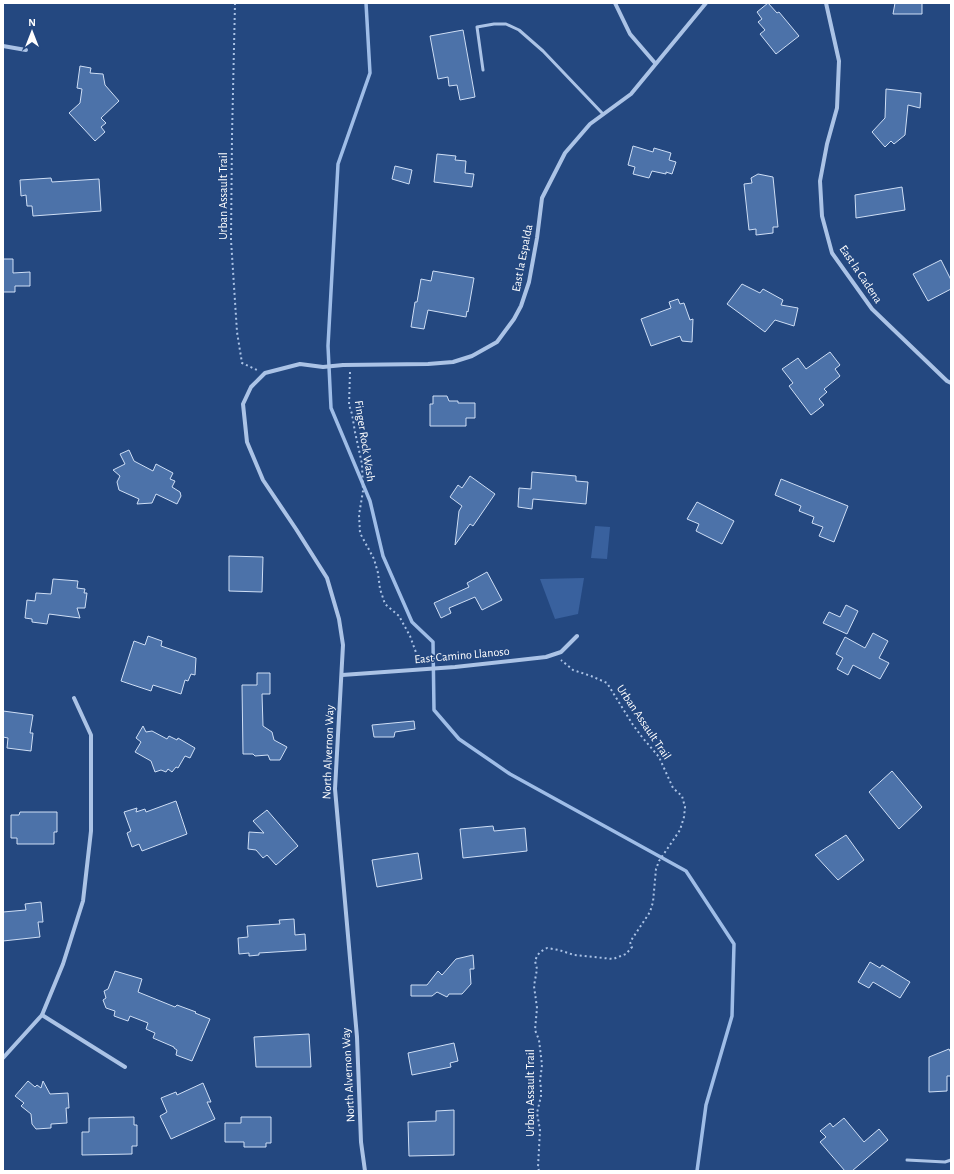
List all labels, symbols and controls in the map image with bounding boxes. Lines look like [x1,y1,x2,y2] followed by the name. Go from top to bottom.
[12,12,52,52] north arrow
[28,17,36,28] text: N
[217,152,229,240] street label: Urban Assault Trail
[510,223,535,293] street label: East la Espalda
[837,243,885,306] street label: East la Cadena
[353,400,377,482] street label: Finger Rock Wash
[414,645,510,665] street label: East Camino Llanoso
[615,682,673,762] street label: Urban Assault Trail
[320,705,337,800] street label: North Alvernon Way
[340,1027,357,1123] street label: North Alvernon Way
[524,1049,536,1137] street label: Urban Assault Trail

